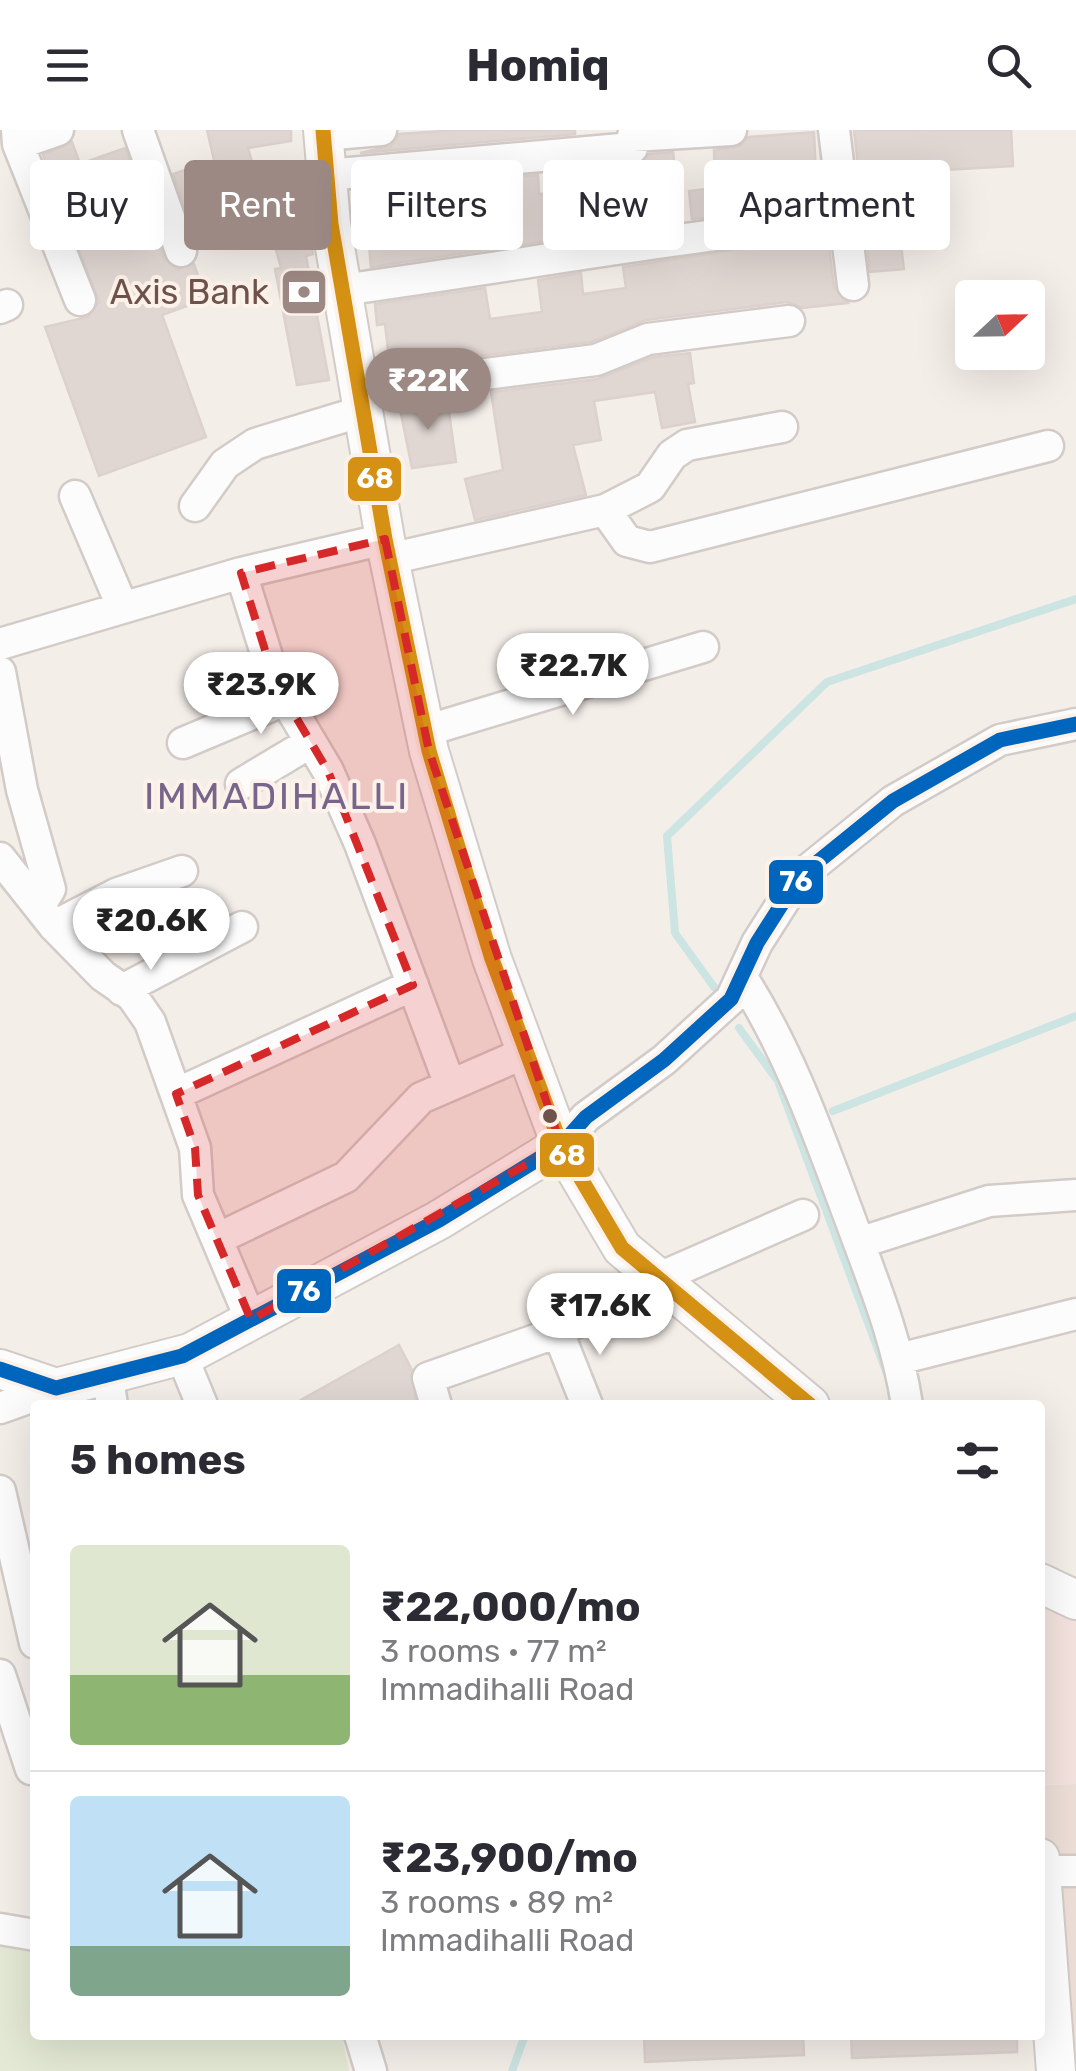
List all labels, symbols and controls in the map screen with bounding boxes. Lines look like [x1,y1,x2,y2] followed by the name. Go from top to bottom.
[40,38,95,93] icon: menu
[981,38,1036,93] icon: search
[466,39,610,92] text: Homiq
[30,160,164,250] chip: Buy
[184,160,331,250] chip: Rent
[351,160,523,250] chip: Filters
[543,160,684,250] chip: New
[704,160,950,250] chip: Apartment
[278,266,330,318] bank icon: Axis Bank
[110,271,269,313] place label: Axis Bank
[955,280,1045,370] north arrow
[955,280,1045,370] map controls
[369,348,487,433] pin: ₹22K
[387,361,469,399] text: ₹22K
[346,455,403,503] line badge: 68
[356,462,394,495] text: 68
[492,633,654,718] pin: ₹22.7K
[519,646,627,684] text: ₹22.7K
[180,652,342,737] pin: ₹23.9K
[206,665,316,703] text: ₹23.9K
[144,773,410,819] district label: IMMADIHALLI
[767,858,825,906] line badge: 76
[779,865,813,898] text: 76
[70,888,232,973] pin: ₹20.6K
[95,901,207,939] text: ₹20.6K
[540,1106,560,1126] unlabelled marker
[538,1131,596,1179] line badge: 68
[548,1139,586,1172] text: 68
[275,1267,333,1315] line badge: 76
[519,1273,681,1358] pin: ₹17.6K
[287,1275,321,1308] text: 76
[549,1286,651,1324] text: ₹17.6K
[950,1433,1005,1488] icon: filters
[70,1435,246,1485] text: 5 homes
[380,1582,641,1632] text: ₹22,000/mo
[150,1585,270,1705] icon: home
[380,1632,607,1670] text: 3 rooms · 77 m²
[380,1670,634,1708] text: Immadihalli Road
[380,1833,638,1883] text: ₹23,900/mo
[150,1836,270,1956] icon: home
[380,1883,613,1921] text: 3 rooms · 89 m²
[380,1921,634,1959] text: Immadihalli Road

